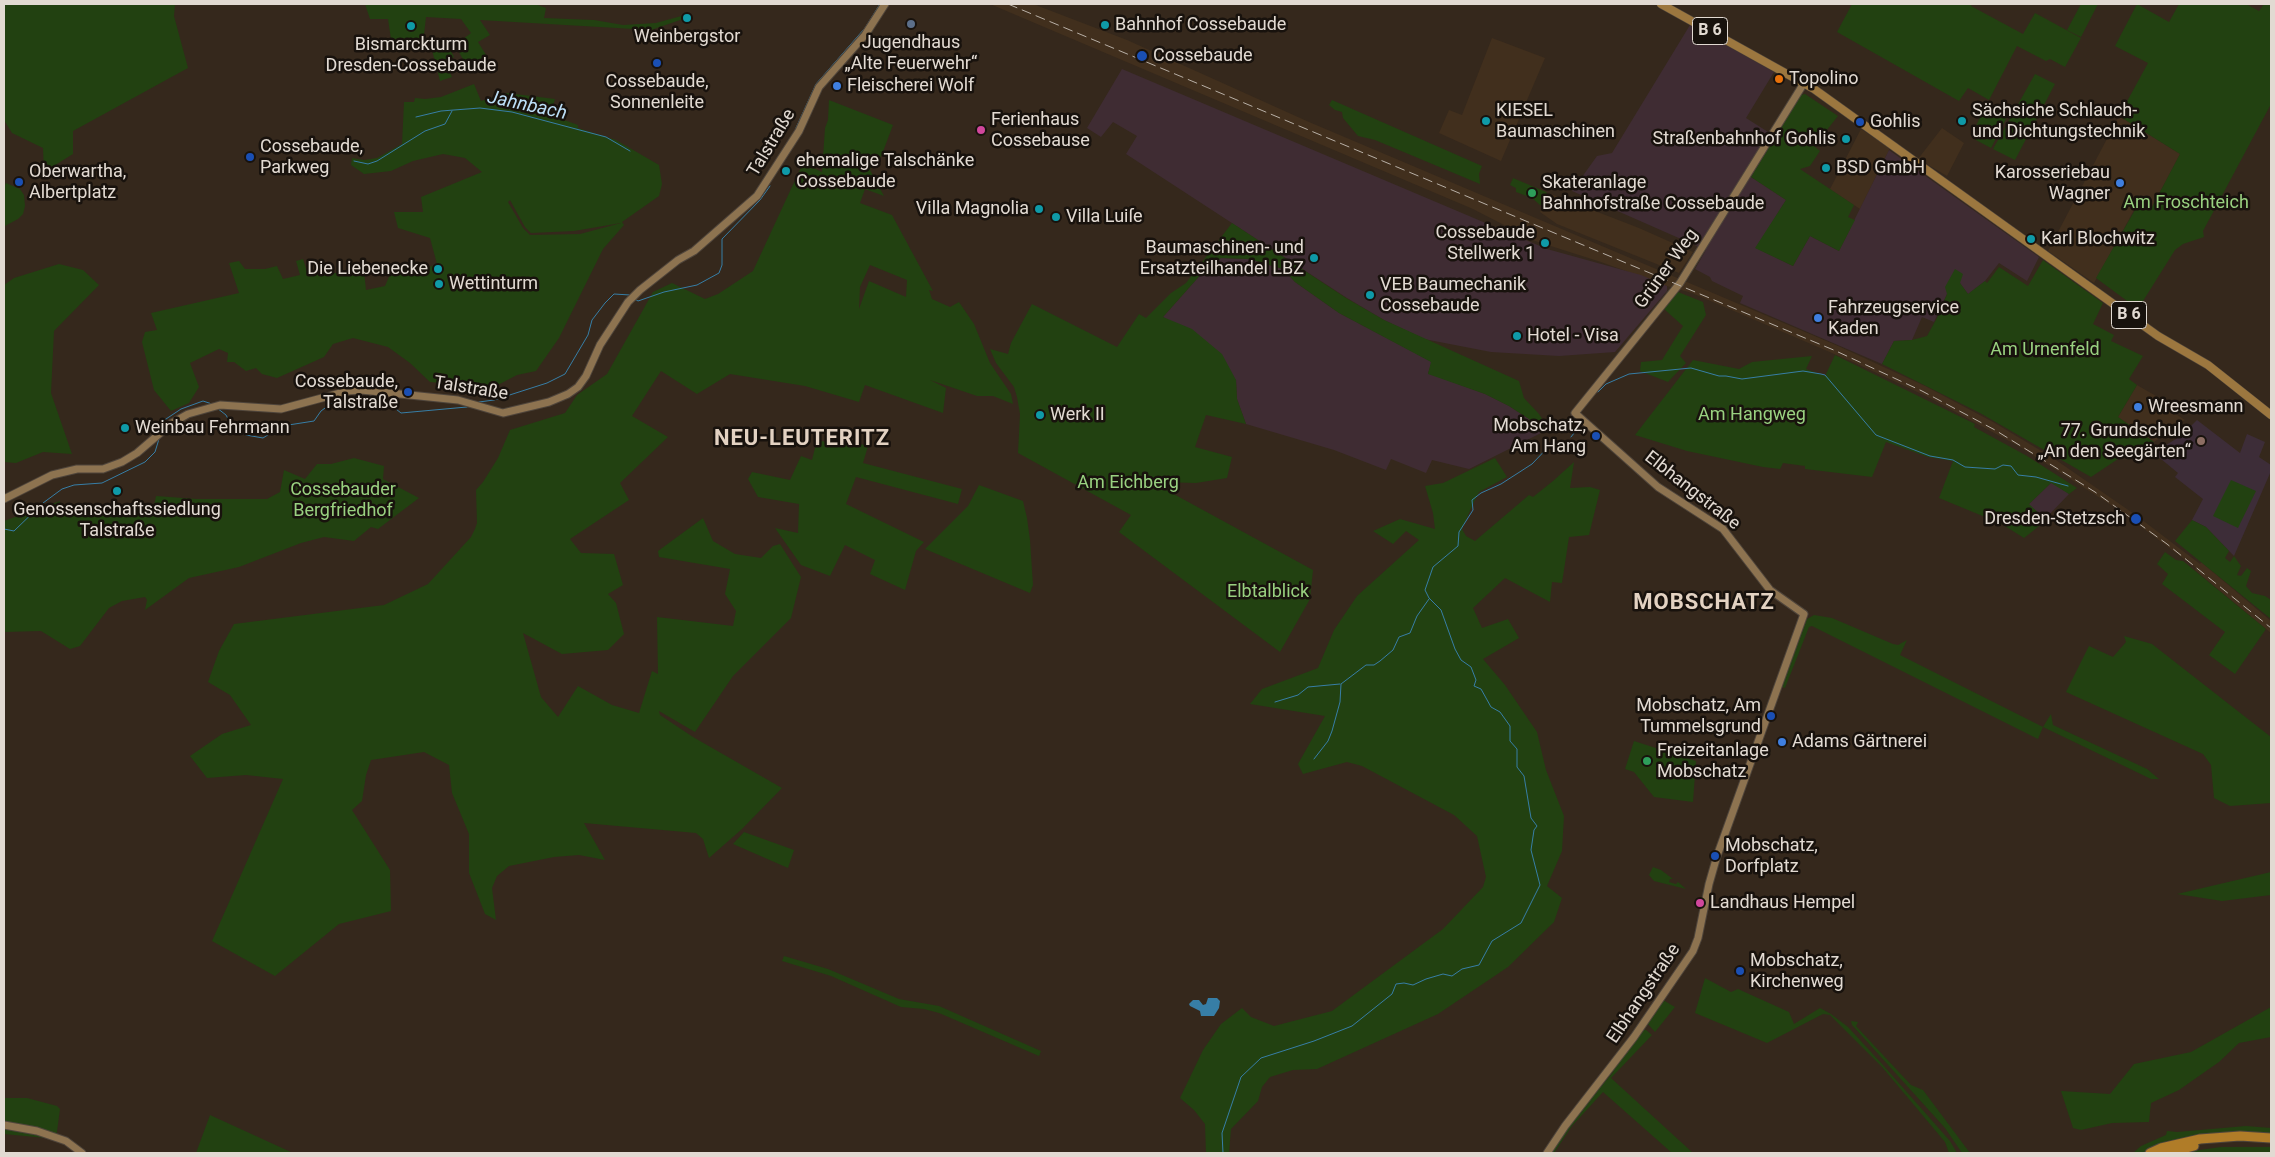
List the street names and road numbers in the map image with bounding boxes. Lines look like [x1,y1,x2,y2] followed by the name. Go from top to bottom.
[1692,18,1728,44] road number: B 6
[743,105,801,181] street label: Talstraße
[1631,225,1703,313] street label: Grüner Weg
[2112,302,2146,328] road number: B 6
[432,372,510,406] street label: Talstraße
[1640,447,1744,535] street label: Elbhangstraße
[1603,940,1685,1048] street label: Elbhangstraße

